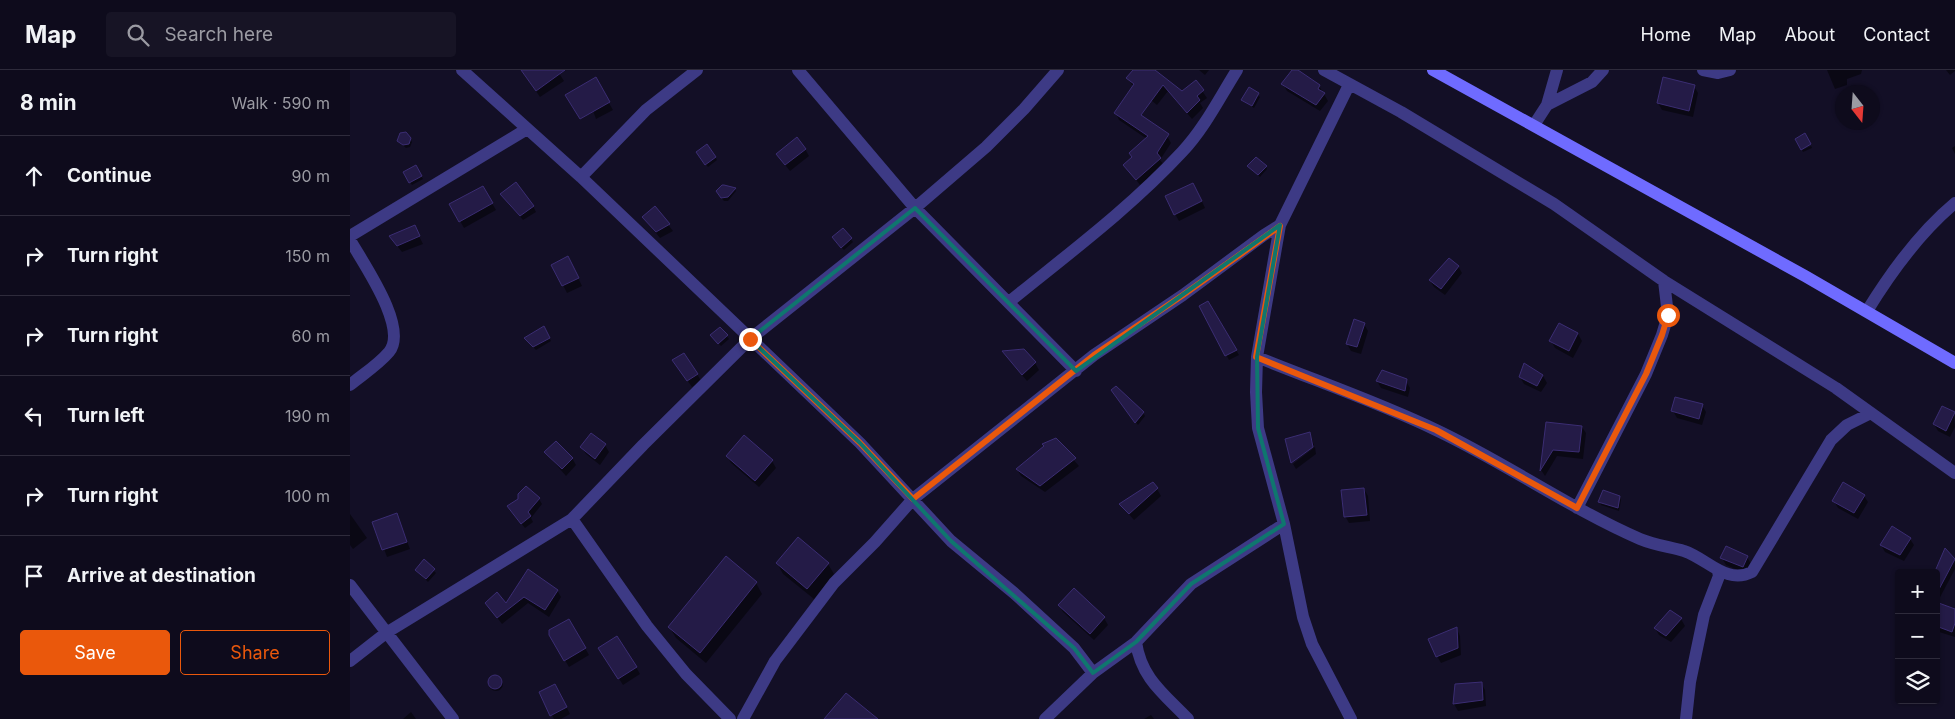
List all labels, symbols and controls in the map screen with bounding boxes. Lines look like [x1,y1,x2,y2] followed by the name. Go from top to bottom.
[106,12,456,57] search box
[25,20,76,49] text: Map
[124,21,152,49] icon: search
[164,23,273,46] text: Search here
[1641,24,1691,45] text: Home
[1719,24,1756,45] text: Map
[1784,24,1835,45] text: About
[1863,24,1930,45] text: Contact
[1835,85,1880,130] north arrow
[20,90,77,115] text: 8 min
[232,93,330,113] text: Walk · 590 m
[20,162,48,190] icon: ahead
[67,164,152,187] text: Continue
[291,166,330,186] text: 90 m
[20,242,48,270] icon: right
[67,244,158,267] text: Turn right
[285,246,330,266] text: 150 m
[1657,304,1680,327] route start
[20,322,48,350] icon: right
[67,324,158,347] text: Turn right
[291,326,330,346] text: 60 m
[739,328,762,351] route end
[20,402,48,430] icon: left
[67,404,145,427] text: Turn left
[285,406,330,426] text: 190 m
[20,482,48,510] icon: right
[67,484,158,507] text: Turn right
[285,486,330,506] text: 100 m
[20,562,48,590] icon: arrive
[67,564,256,587] text: Arrive at destination
[1895,569,1940,704] map controls
[1895,569,1940,614] button: +
[1895,614,1940,659] button: −
[20,630,170,675] button: Save
[180,630,330,675] button: Share
[1895,659,1940,704] button: layers

